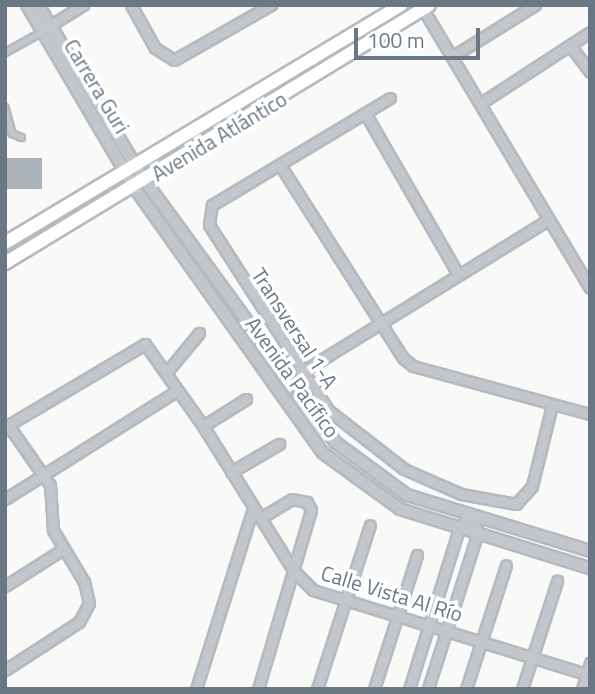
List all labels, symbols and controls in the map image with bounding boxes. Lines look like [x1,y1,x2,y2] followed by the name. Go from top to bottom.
[357,14,483,58] scale bar
[367,24,424,56] text: 100 m
[59,34,135,138] street label: Carrera Guri
[147,86,291,186] street label: Avenida Atlántico
[247,263,343,393] street label: Transversal 1-A
[241,312,345,442] street label: Avenida Pacífico
[318,560,466,626] street label: Calle Vista Al Río

